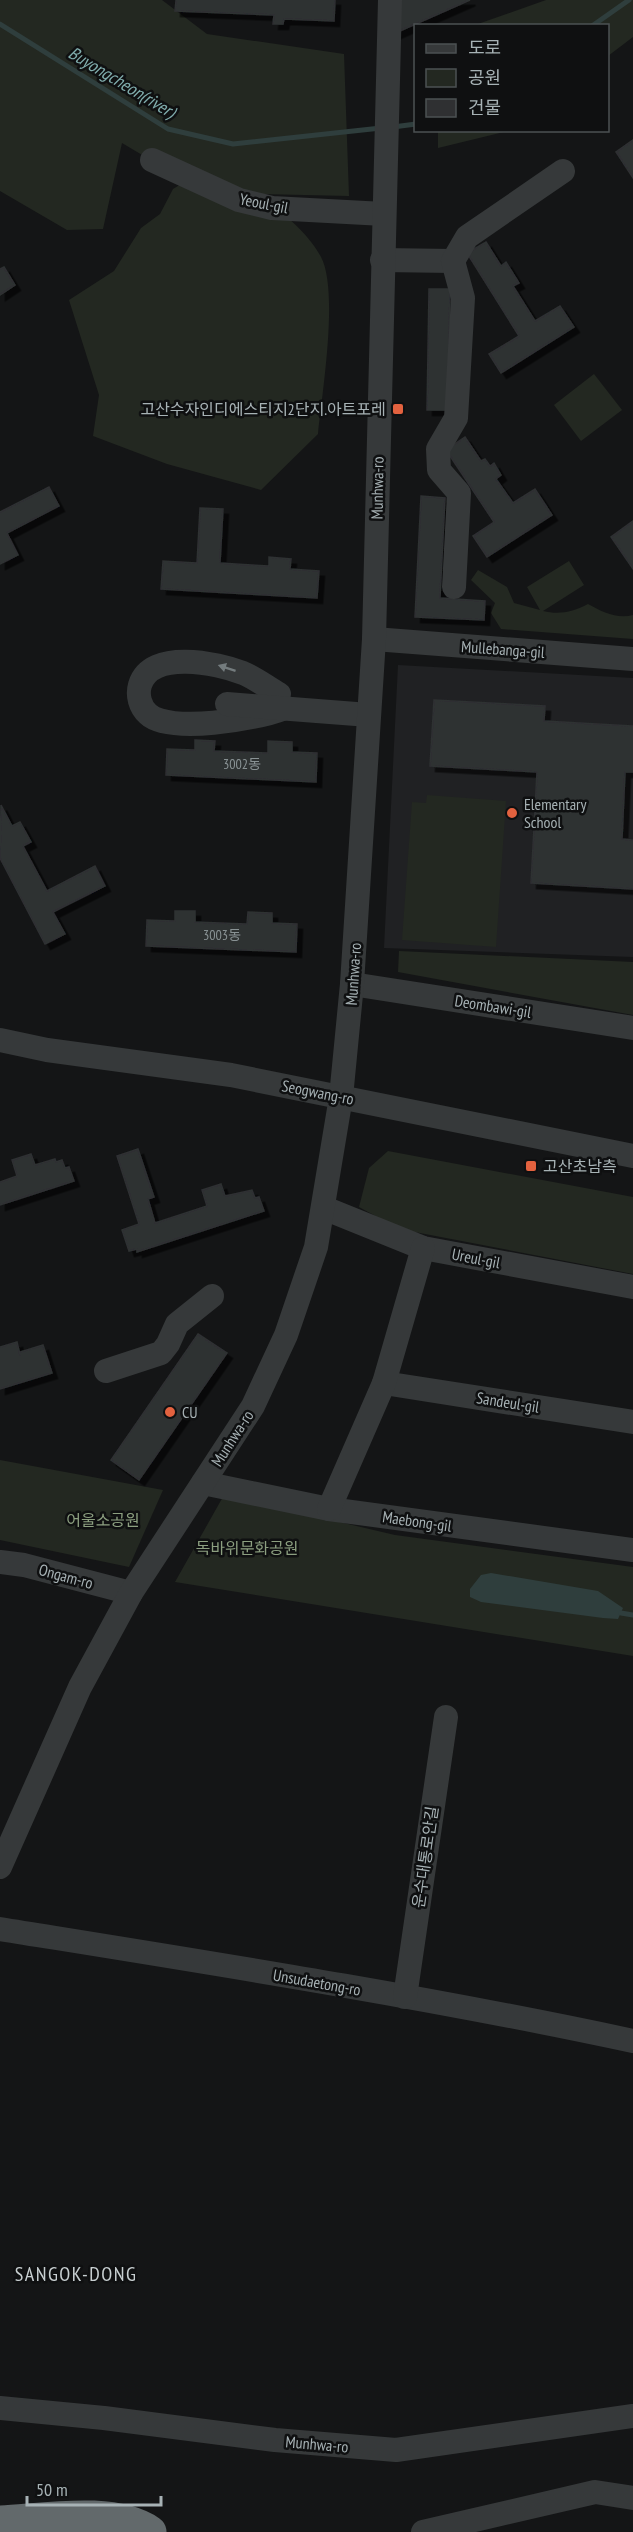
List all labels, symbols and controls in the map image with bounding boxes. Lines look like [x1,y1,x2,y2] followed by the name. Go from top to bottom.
[414,24,609,132] legend
[468,36,501,59] text: 도로
[64,41,181,124] water label: Buyongcheon(river)
[468,66,501,89] text: 공원
[468,96,501,119] text: 건물
[238,189,290,218] street label: Yeoul-gil
[140,399,386,419] place label: 고산수자인디에스티지2단지.아트포레
[391,402,405,416] marker: 고산수자인디에스티지2단지.아트포레
[366,456,388,520] street label: Munhwa-ro
[461,636,546,662] street label: Mullebanga-gil
[218,663,236,672] one-way arrow
[223,755,261,773] house number: 3002동
[524,794,586,832] place label: Elementary School
[505,806,519,820] marker: Elementary School
[203,926,241,944] house number: 3003동
[341,942,365,1006] street label: Munhwa-ro
[453,990,533,1022] street label: Deombawi-gil
[280,1075,356,1109] street label: Seogwang-ro
[543,1156,617,1176] place label: 고산초남측
[524,1159,538,1173] marker: 고산초남측
[450,1244,502,1273] street label: Ureul-gil
[475,1387,541,1417] street label: Sandeul-gil
[182,1402,198,1422] place label: CU
[163,1405,177,1419] marker: CU
[206,1406,258,1470] street label: Munhwa-ro
[381,1506,453,1536] street label: Maebong-gil
[66,1510,140,1530] park label: 어울소공원
[195,1538,299,1558] park label: 독바위문화공원
[37,1559,95,1593] street label: Ongam-ro
[408,1805,442,1909] street label: 운수대통로안길
[272,1964,363,2000] street label: Unsudaetong-ro
[15,2261,137,2287] district label: SANGOK-DONG
[285,2431,349,2457] street label: Munhwa-ro
[27,2469,160,2507] scale bar
[36,2478,68,2501] text: 50 m

